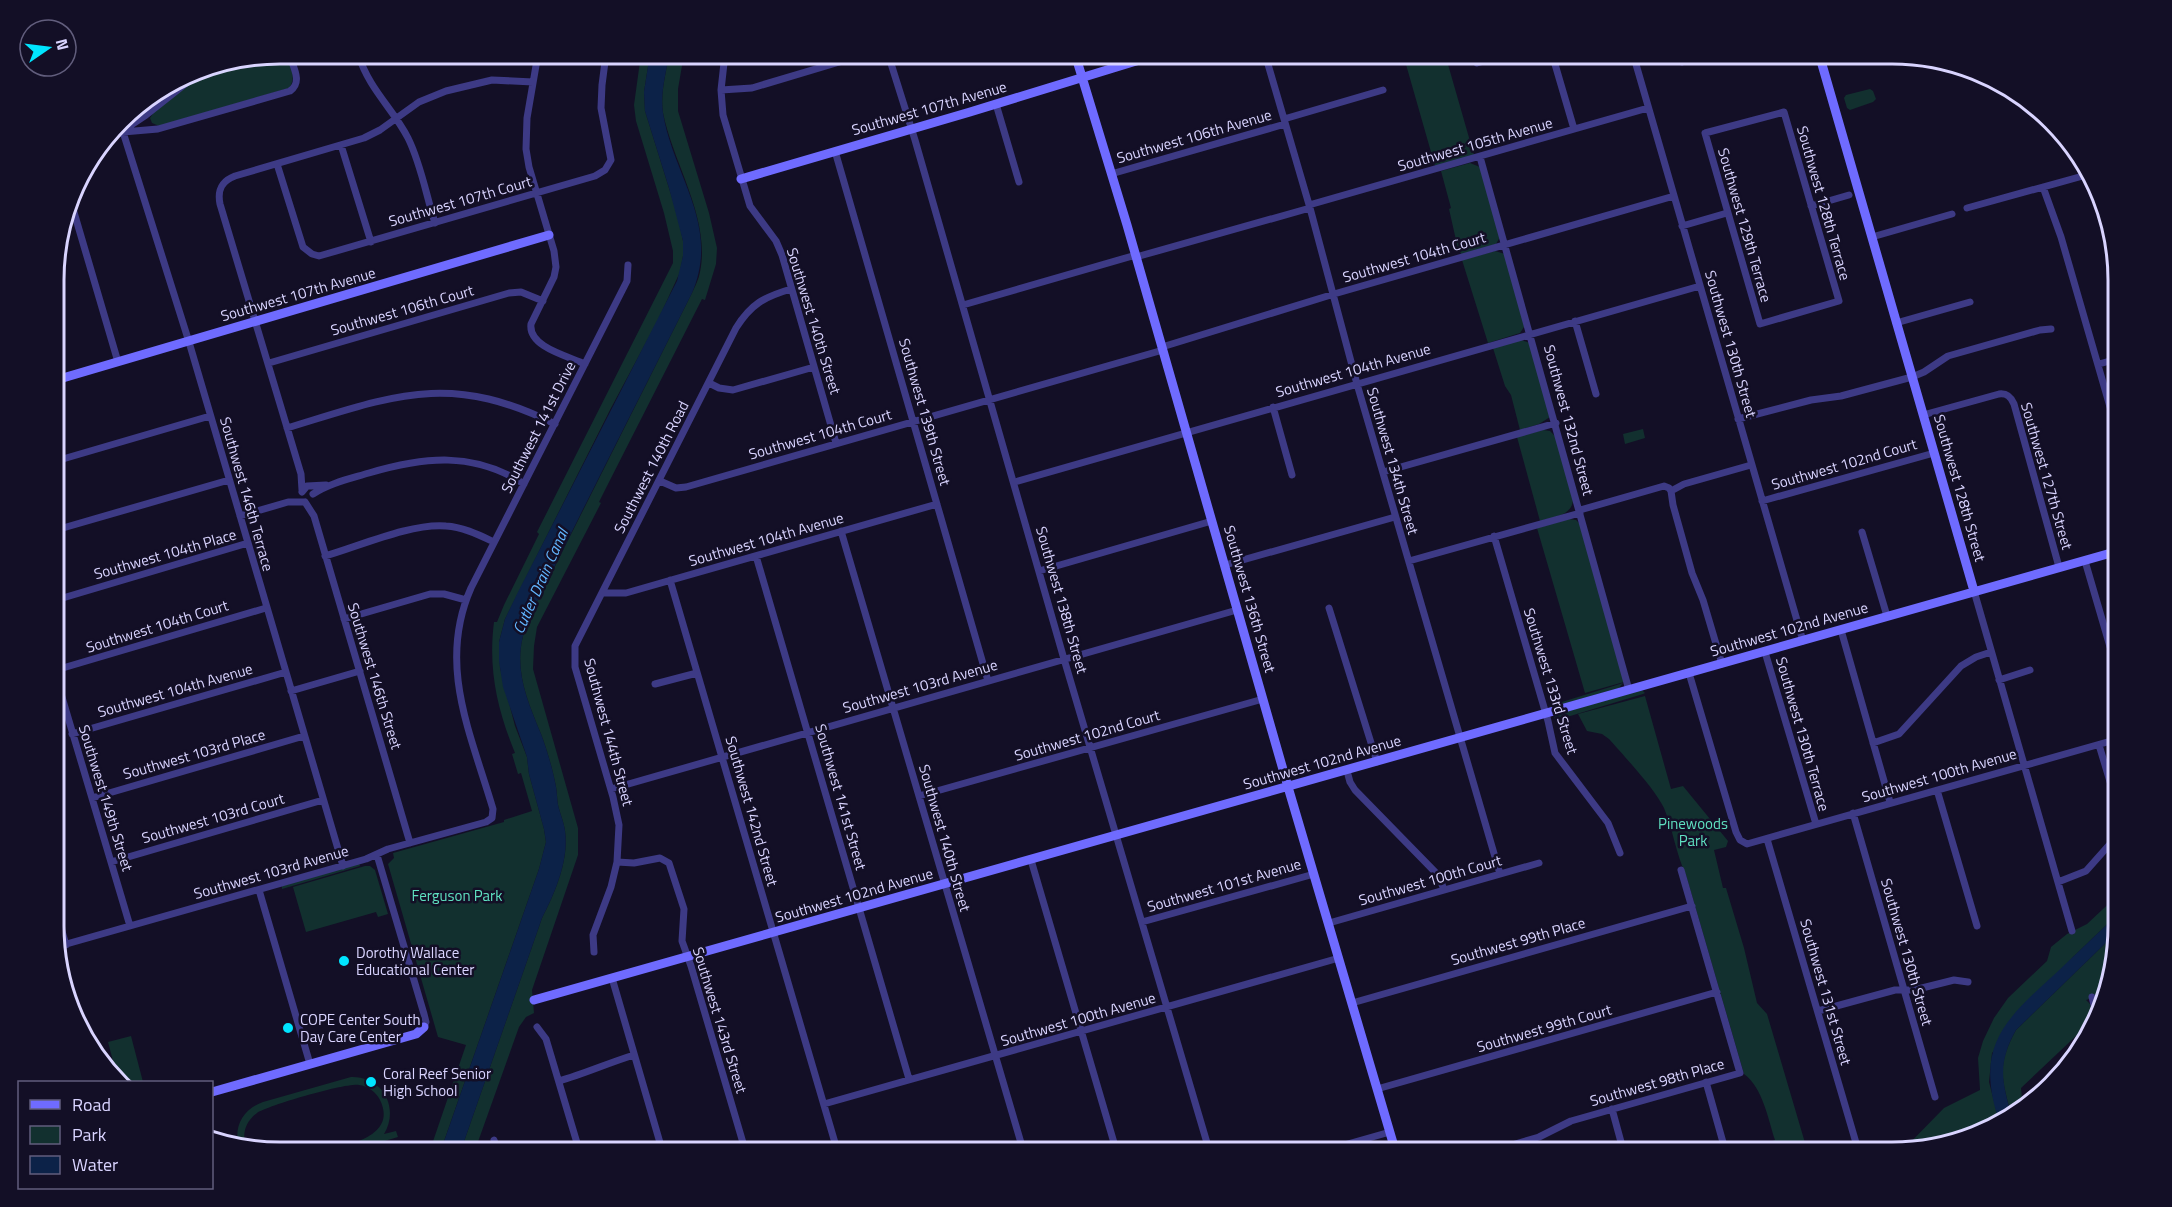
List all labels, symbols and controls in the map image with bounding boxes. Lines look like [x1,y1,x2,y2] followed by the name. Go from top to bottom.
[18,18,78,78] north arrow
[50,36,76,53] text: N
[849,75,1009,141] street label: Southwest 107th Avenue
[1114,103,1274,169] street label: Southwest 106th Avenue
[1395,111,1555,177] street label: Southwest 105th Avenue
[1791,123,1857,283] street label: Southwest 128th Terrace
[1712,145,1778,305] street label: Southwest 129th Terrace
[386,169,535,232] street label: Southwest 107th Court
[1340,225,1489,288] street label: Southwest 104th Court
[781,245,847,398] street label: Southwest 140th Street
[218,261,378,327] street label: Southwest 107th Avenue
[1699,268,1763,421] street label: Southwest 130th Street
[328,278,477,341] street label: Southwest 106th Court
[893,336,957,489] street label: Southwest 139th Street
[1273,337,1433,403] street label: Southwest 104th Avenue
[1538,342,1600,498] street label: Southwest 132nd Street
[495,357,581,497] street label: Southwest 141st Drive
[1361,385,1425,538] street label: Southwest 134th Street
[608,397,694,537] street label: Southwest 140th Road
[2015,400,2079,553] street label: Southwest 127th Street
[746,402,895,465] street label: Southwest 104th Court
[1928,412,1992,565] street label: Southwest 128th Street
[214,414,280,574] street label: Southwest 146th Terrace
[1768,432,1920,496] street label: Southwest 102nd Court
[686,506,846,572] street label: Southwest 104th Avenue
[91,523,239,585] street label: Southwest 104th Place
[506,523,575,638] water label: Cutler Drain Canal
[1218,523,1282,676] street label: Southwest 136th Street
[1030,524,1094,677] street label: Southwest 138th Street
[83,593,232,659] street label: Southwest 104th Court
[1707,595,1871,663] street label: Southwest 102nd Avenue
[342,600,408,753] street label: Southwest 146th Street
[1518,605,1584,758] street label: Southwest 133rd Street
[840,653,1000,719] street label: Southwest 103rd Avenue
[1770,654,1836,814] street label: Southwest 130th Terrace
[578,656,640,809] street label: Southwest 144th Street
[95,657,255,723] street label: Southwest 104th Avenue
[1011,703,1163,767] street label: Southwest 102nd Court
[809,721,873,874] street label: Southwest 141st Street
[73,722,139,875] street label: Southwest 149th Street
[120,723,268,785] street label: Southwest 103rd Place
[1240,728,1404,796] street label: Southwest 102nd Avenue
[720,733,785,889] street label: Southwest 142nd Street
[1859,742,2019,808] street label: Southwest 100th Avenue
[913,762,977,915] street label: Southwest 140th Street
[139,786,288,849] street label: Southwest 103rd Court
[1658,812,1728,852] park label: Pinewoods Park
[191,839,351,905] street label: Southwest 103rd Avenue
[1356,848,1505,911] street label: Southwest 100th Court
[1144,852,1304,918] street label: Southwest 101st Avenue
[772,861,936,929] street label: Southwest 102nd Avenue
[1875,876,1939,1029] street label: Southwest 130th Street
[412,884,502,907] park label: Ferguson Park
[1448,911,1588,971] street label: Southwest 99th Place
[1794,916,1858,1069] street label: Southwest 131st Street
[356,941,475,981] place label: Dorothy Wallace Educational Center
[687,944,753,1097] street label: Southwest 143rd Street
[337,954,351,968] marker: Dorothy Wallace Educational Center
[998,986,1158,1052] street label: Southwest 100th Avenue
[1474,998,1615,1058] street label: Southwest 99th Court
[300,1008,421,1048] place label: COPE Center South Day Care Center
[281,1021,295,1035] marker: COPE Center South Day Care Center
[1587,1052,1727,1112] street label: Southwest 98th Place
[383,1062,491,1102] place label: Coral Reef Senior High School
[364,1075,378,1089] marker: Coral Reef Senior High School
[18,1081,213,1189] legend
[72,1091,111,1118] text: Road
[72,1121,107,1148] text: Park
[72,1151,118,1178] text: Water

